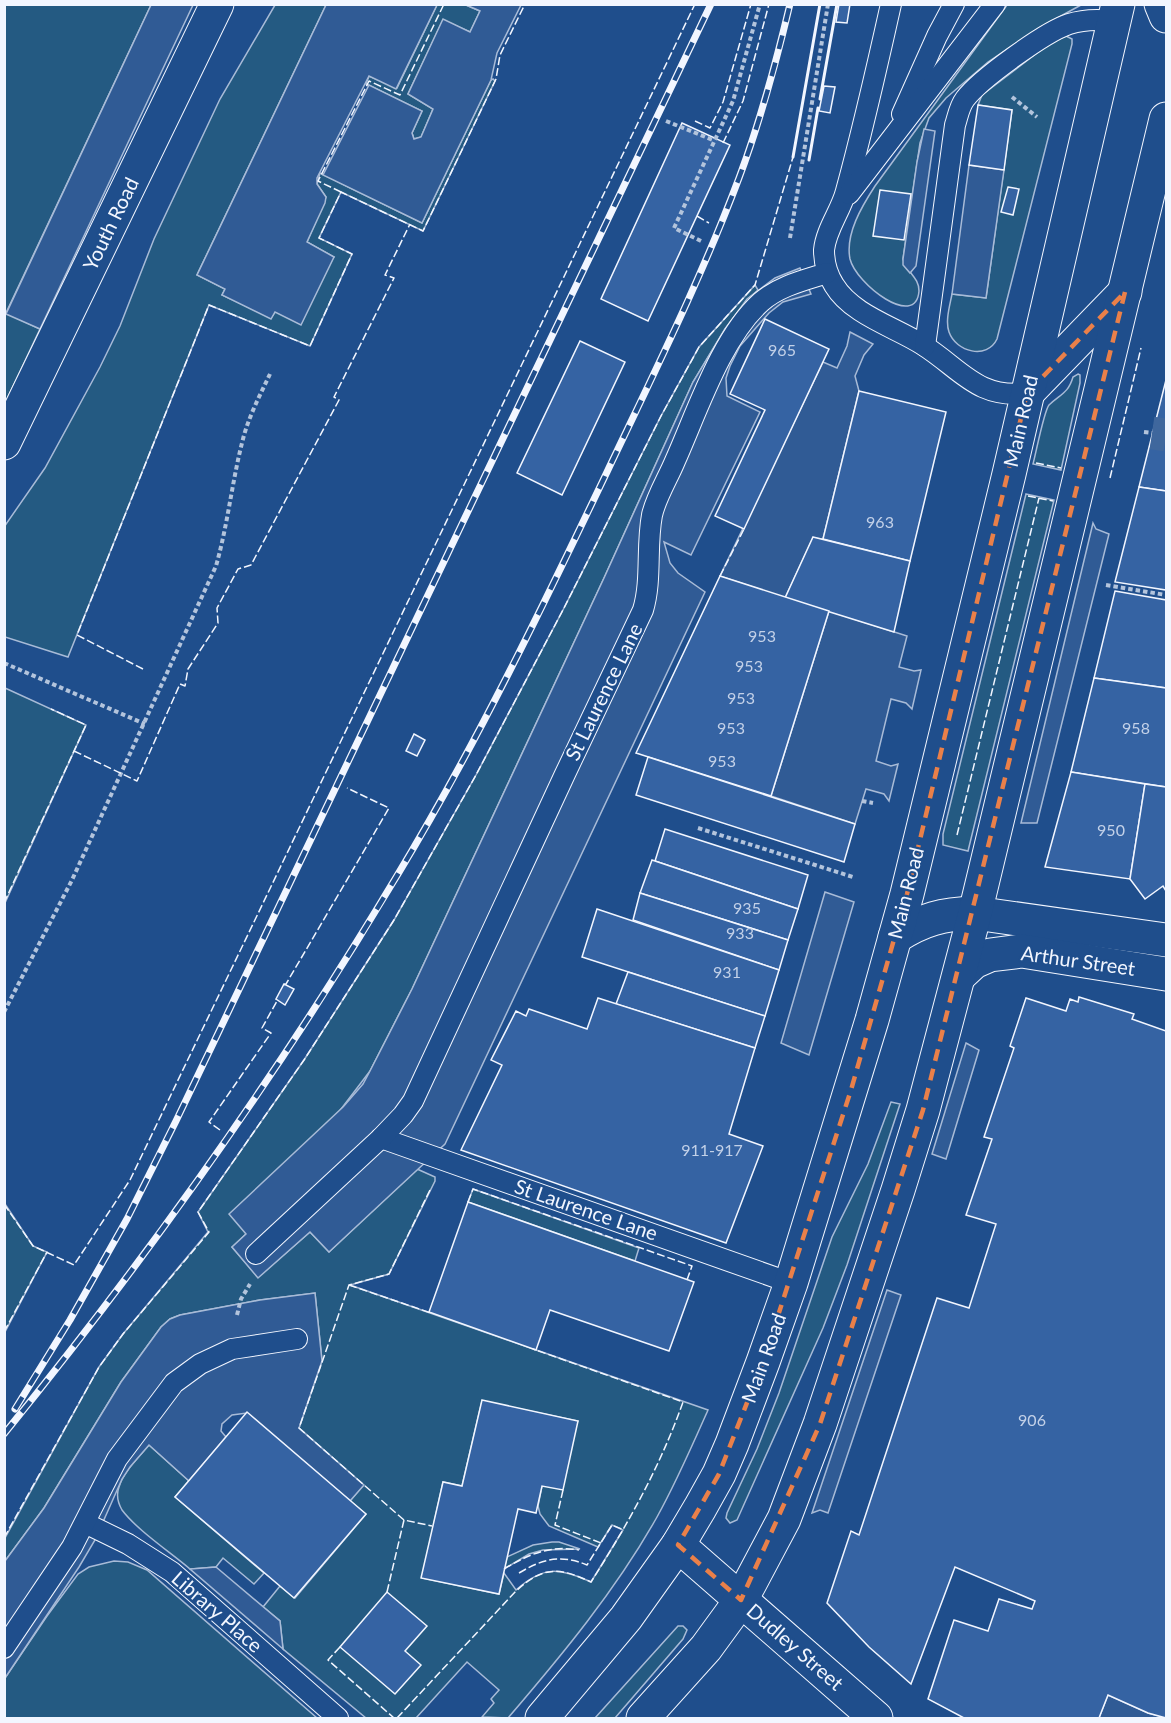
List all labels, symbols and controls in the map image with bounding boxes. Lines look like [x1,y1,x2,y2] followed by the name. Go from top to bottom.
[77,173,143,274] street label: Youth Road
[768,340,796,359] house number: 965
[998,372,1042,469] street label: Main Road
[866,512,894,531] house number: 963
[560,619,647,764] street label: St Laurence Lane
[748,626,776,645] house number: 953
[735,656,763,675] house number: 953
[727,688,755,707] house number: 953
[717,718,745,737] house number: 953
[1122,718,1150,737] house number: 958
[708,751,736,770] house number: 953
[1097,820,1125,839] house number: 950
[882,844,928,941] street label: Main Road
[733,898,761,917] house number: 935
[726,923,754,942] house number: 933
[1020,940,1137,980] street label: Arthur Street
[713,962,741,981] house number: 931
[681,1140,743,1159] house number: 911-917
[512,1173,661,1245] street label: St Laurence Lane
[736,1310,790,1406] street label: Main Road
[1018,1410,1046,1429] house number: 906
[167,1565,268,1657] street label: Library Place
[742,1598,849,1695] street label: Dudley Street

